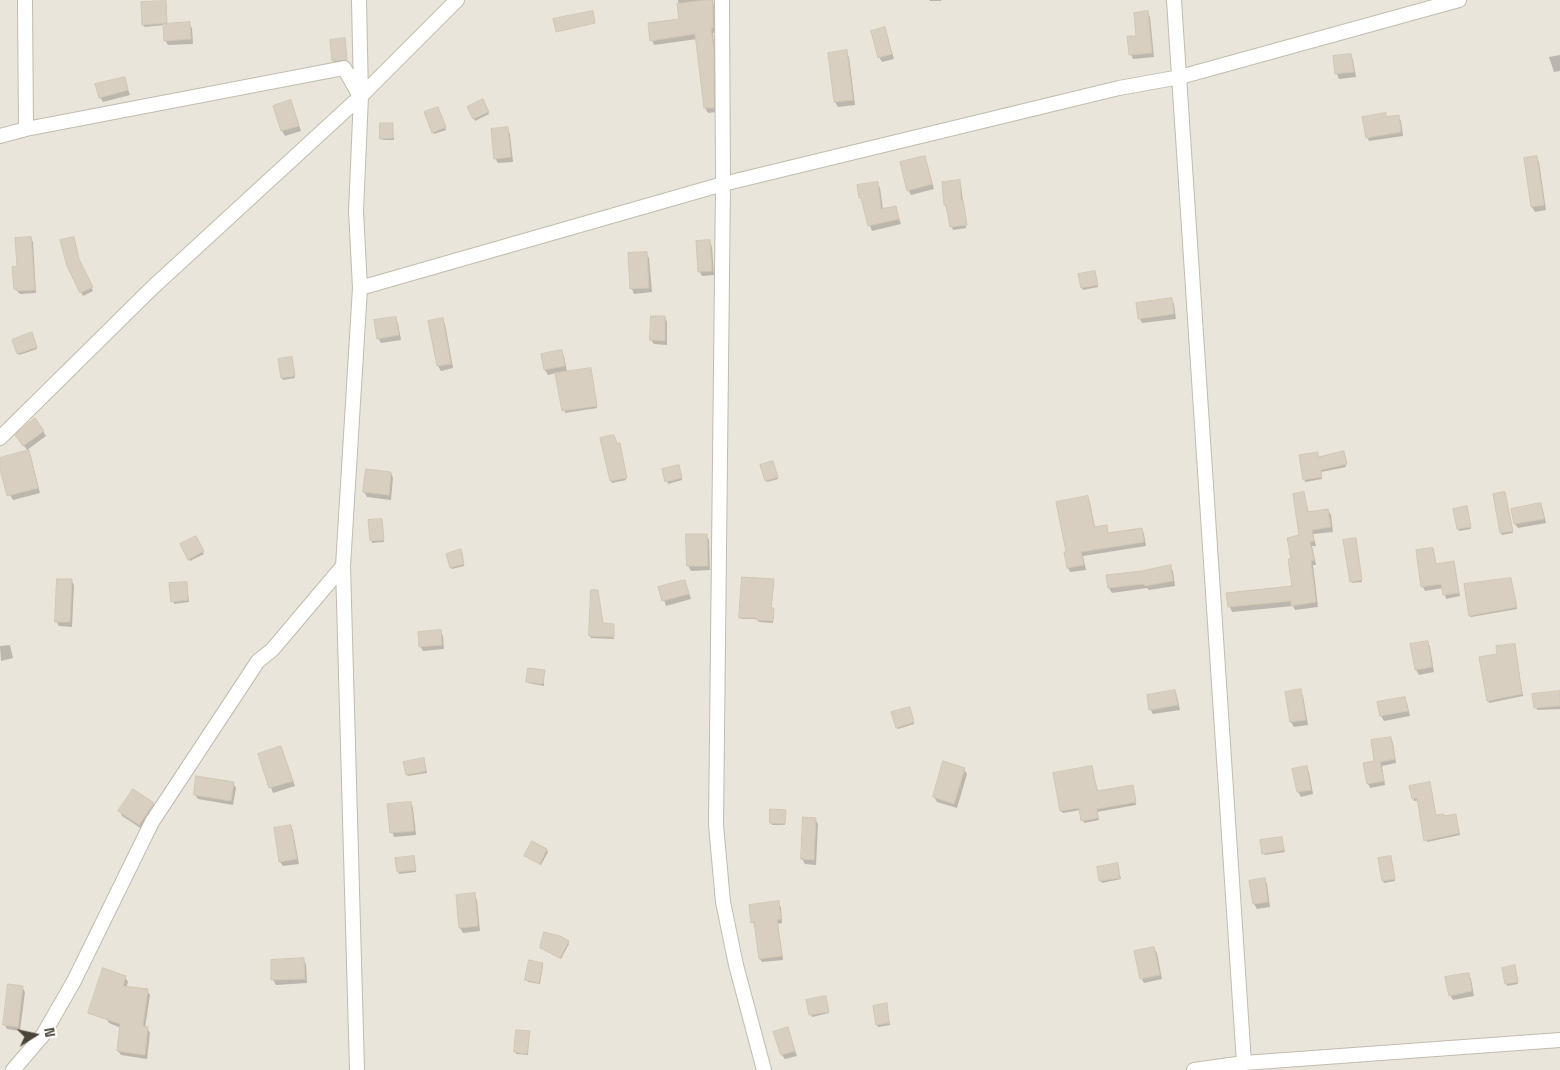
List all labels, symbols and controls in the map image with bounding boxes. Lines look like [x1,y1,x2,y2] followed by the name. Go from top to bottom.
[10,1010,60,1060] north arrow
[40,1026,59,1039] text: N

